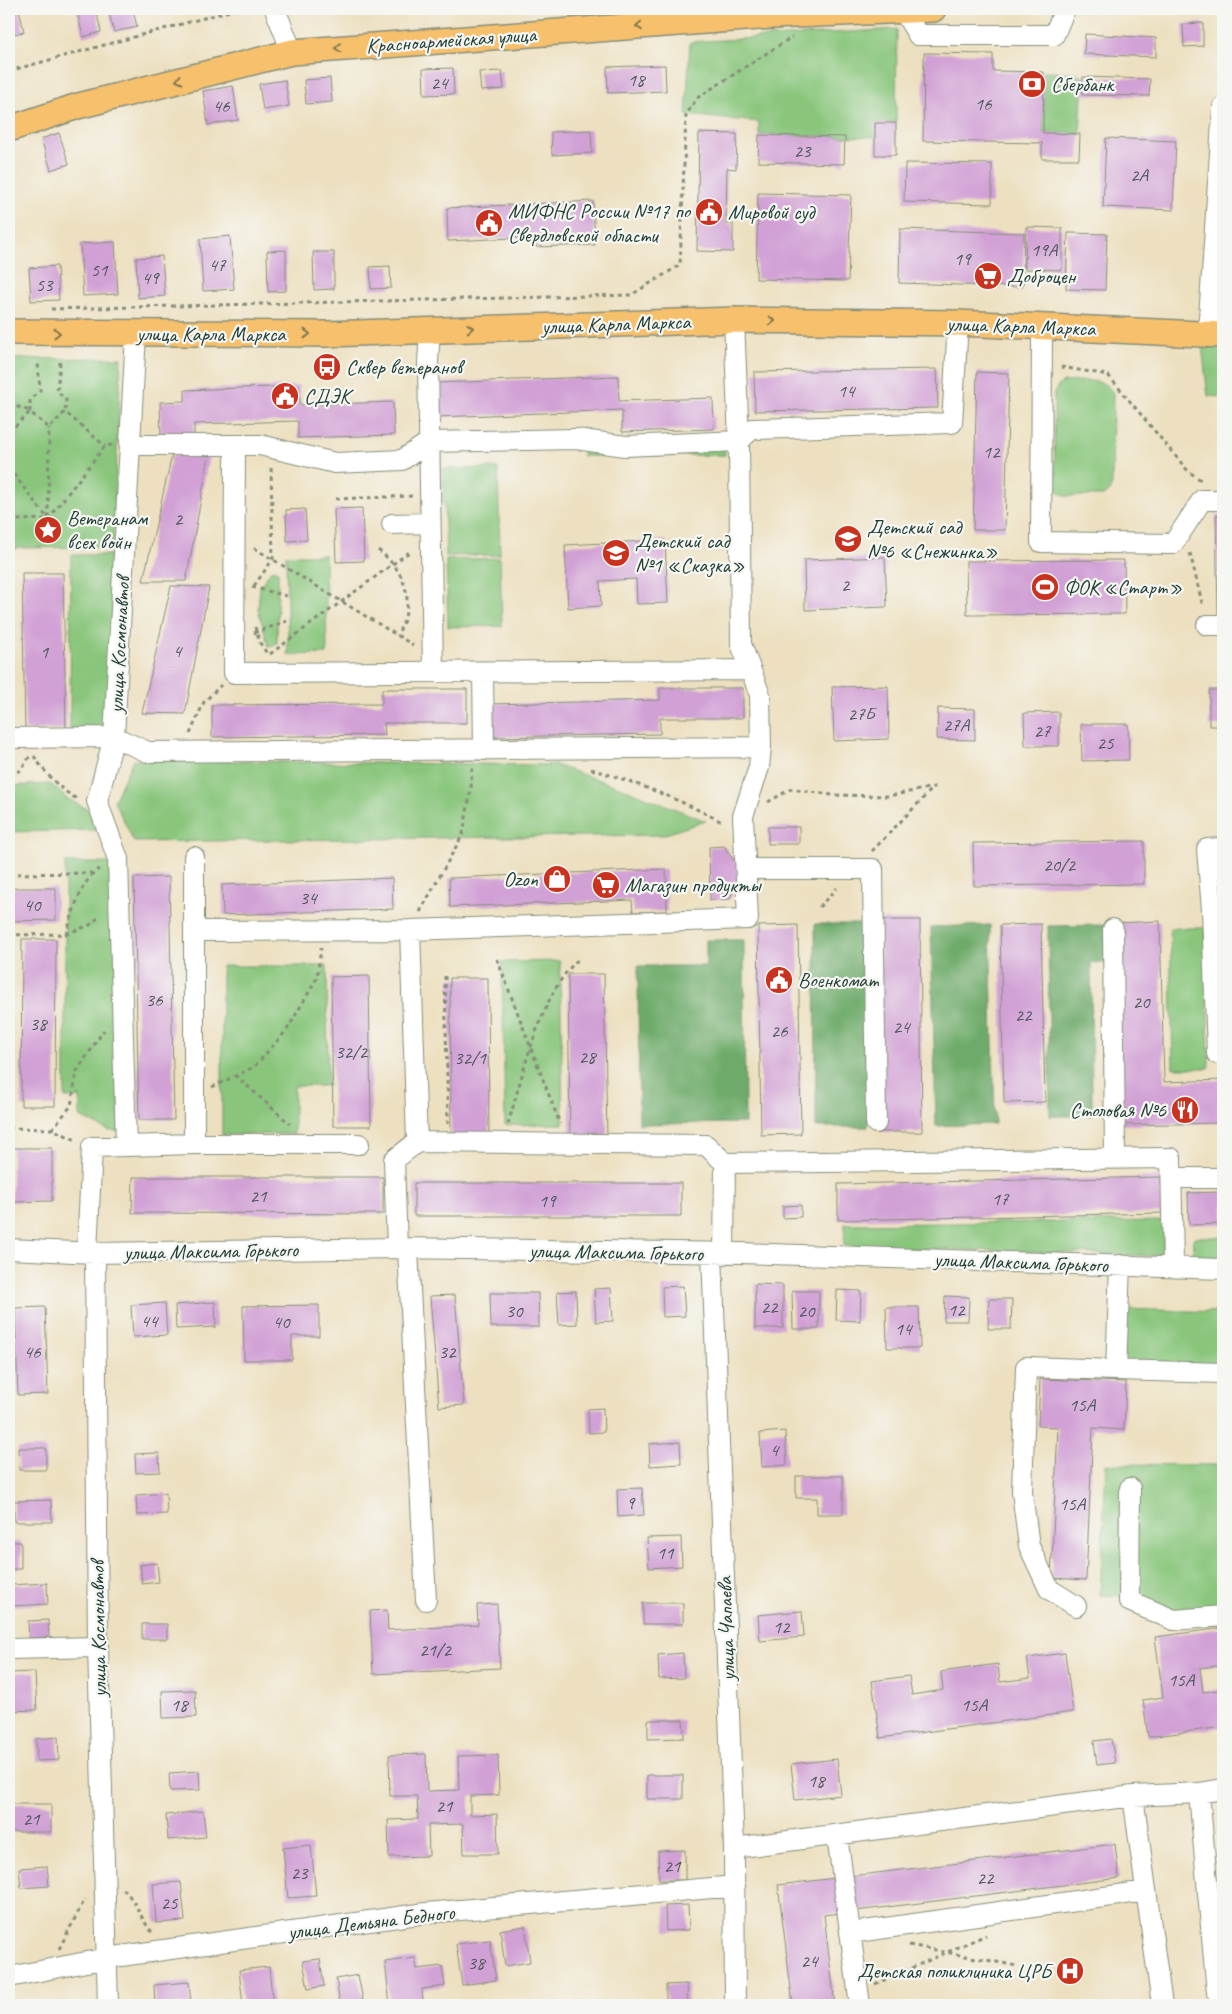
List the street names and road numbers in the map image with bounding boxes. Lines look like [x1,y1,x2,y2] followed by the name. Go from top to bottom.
[365,21,538,59] street label: Красноармейская улица
[539,308,693,340] street label: улица Карла Маркса
[944,310,1098,342] street label: улица Карла Маркса
[134,321,287,347] street label: улица Карла Маркса
[102,572,136,716] street label: улица Космонавтов
[122,1236,300,1266] street label: улица Максима Горького
[527,1237,705,1267] street label: улица Максима Горького
[932,1246,1110,1278] street label: улица Максима Горького
[84,1557,112,1699] street label: улица Космонавтов
[711,1575,741,1684] street label: улица Чапаева
[284,1899,457,1945] street label: улица Демьяна Бедного

